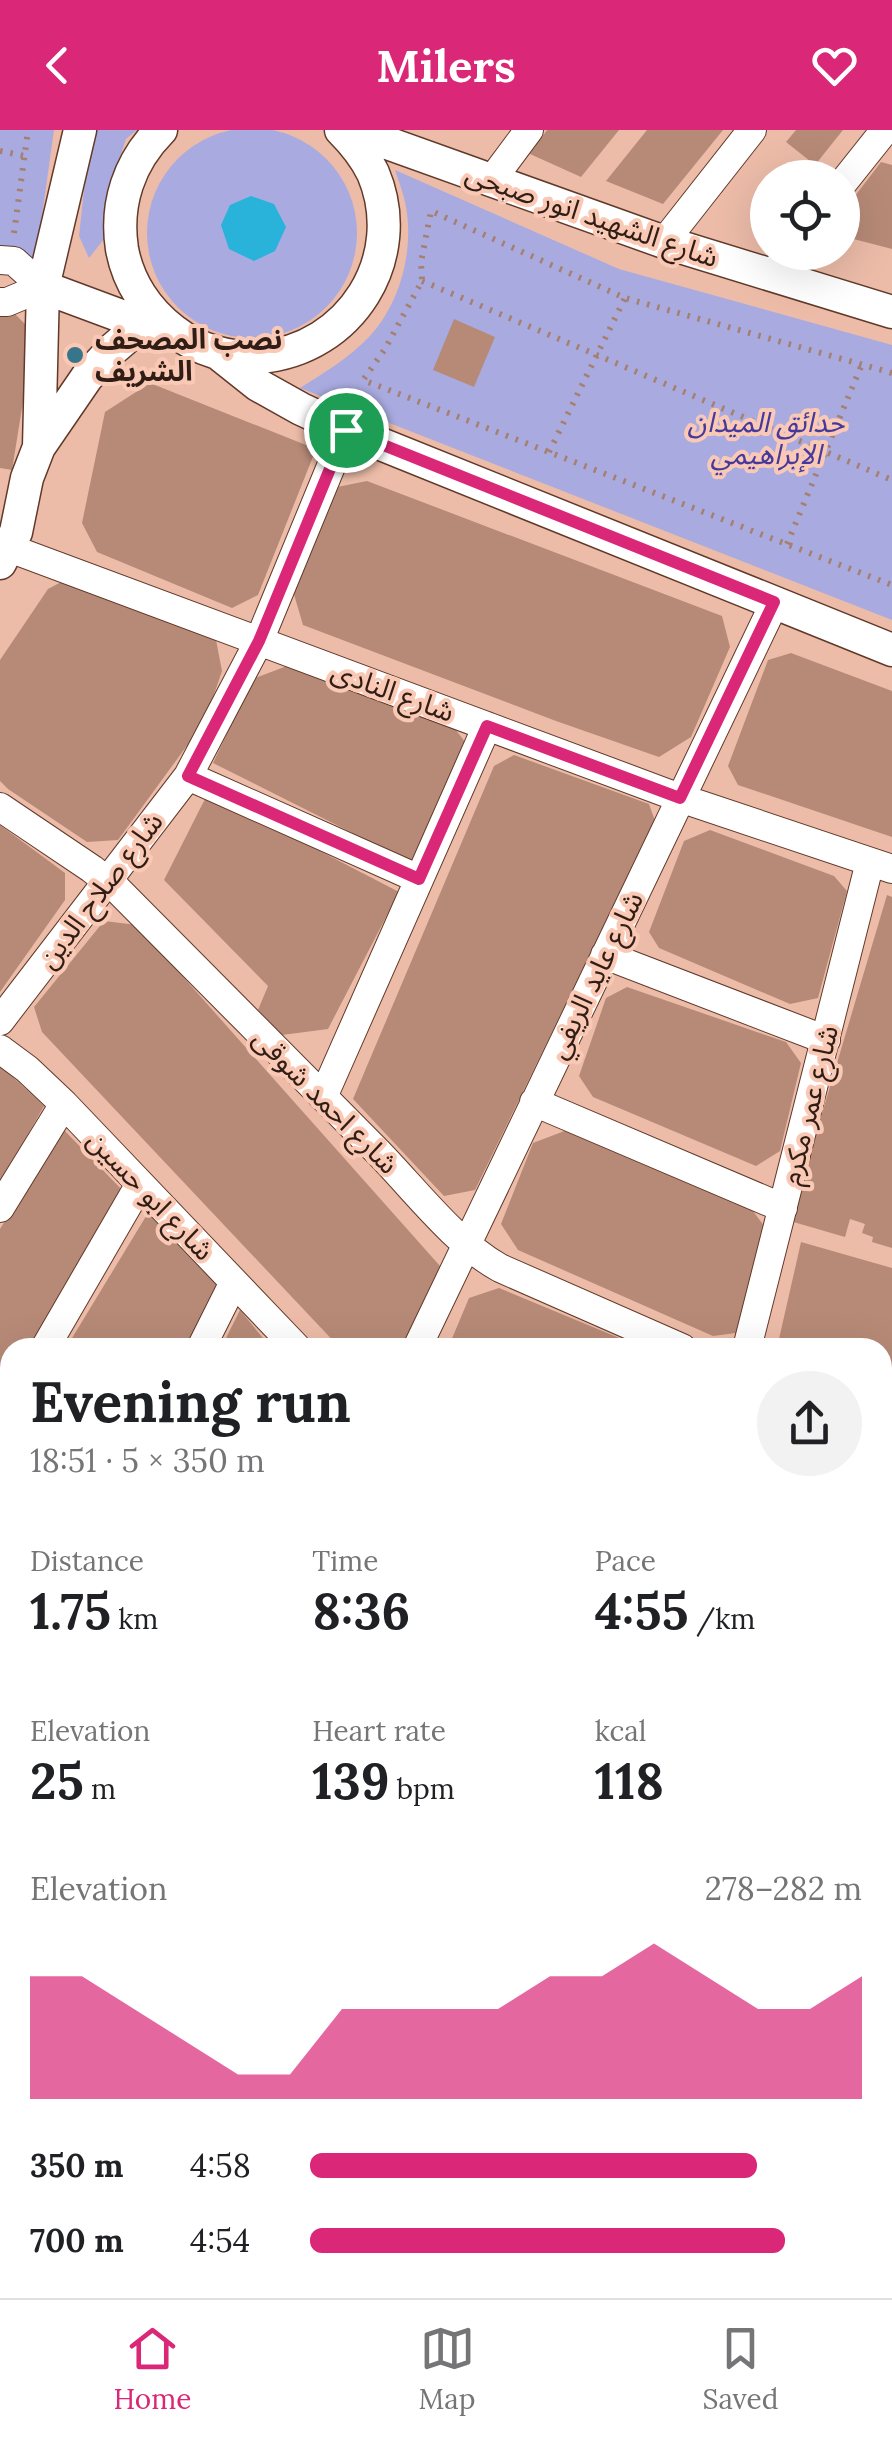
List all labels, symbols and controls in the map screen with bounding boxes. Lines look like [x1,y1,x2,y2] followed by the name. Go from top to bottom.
[376,37,516,94] text: Milers
[30,38,85,93] icon: back
[807,38,862,93] icon: heart
[460,155,723,278] street label: شارع الشهيد انور صبحى
[750,160,860,270] map controls
[750,160,860,270] button: locate
[95,321,282,389] place label: نصب المصحف الشريف
[64,344,86,366] marker: نصب المصحف الشريف
[304,388,389,473] pin
[319,403,374,458] icon: arrive
[688,404,845,476] park label: حدائق الميدان الإبراهيمي
[326,652,459,733] street label: شارع النادى
[29,805,173,977] street label: شارع صلاح الدين
[539,885,654,1066] street label: شارع عايد الريفي
[243,1020,407,1184] street label: شارع احمد شوقى
[772,1022,849,1189] street label: شارع عمر مكرم
[78,1122,222,1270] street label: شارع ابو حسين
[30,1367,351,1437] text: Evening run
[757,1371,862,1476] button: share
[30,1440,265,1481] text: 18:51 · 5 × 350 m
[30,1543,144,1579] text: Distance
[312,1543,378,1579] text: Time
[595,1543,656,1579] text: Pace
[30,1579,111,1643] text: 1.75
[312,1579,410,1643] text: 8:36
[595,1579,689,1643] text: 4:55
[111,1601,158,1637] text: km
[689,1601,755,1637] text: /km
[30,1713,150,1749] text: Elevation
[312,1713,446,1749] text: Heart rate
[595,1713,646,1749] text: kcal
[30,1749,84,1813] text: 25
[312,1749,389,1813] text: 139
[595,1749,664,1813] text: 118
[84,1771,116,1807] text: m
[389,1771,455,1807] text: bpm
[30,1868,167,1909] text: Elevation
[705,1868,862,1909] text: 278–282 m
[30,2145,123,2186] text: 350 m
[190,2145,251,2186] text: 4:58
[30,2220,124,2261] text: 700 m
[190,2220,250,2261] text: 4:54
[114,2321,191,2417] tab: Home
[419,2321,475,2417] tab: Map
[703,2321,778,2417] tab: Saved

